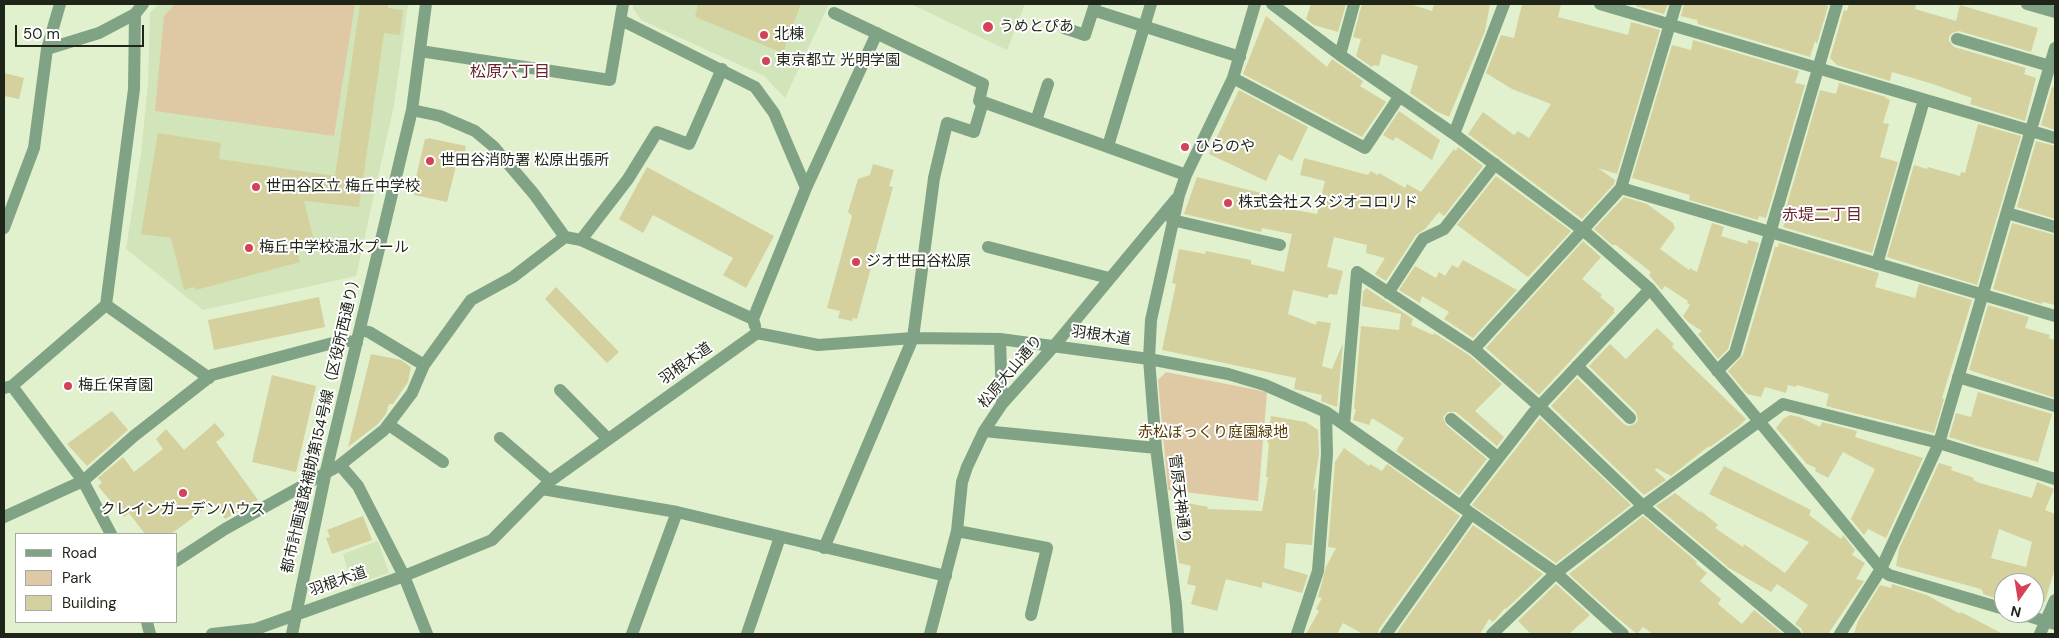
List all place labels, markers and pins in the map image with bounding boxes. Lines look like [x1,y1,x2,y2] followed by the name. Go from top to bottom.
[999,18,1074,36] place label: うめとぴあ
[981,20,995,34] marker: うめとぴあ
[774,26,804,44] place label: 北棟
[758,29,770,41] marker: 北棟
[776,52,900,70] place label: 東京都立 光明学園
[760,55,772,67] marker: 東京都立 光明学園
[1195,138,1255,156] place label: ひらのや
[1179,141,1191,153] marker: ひらのや
[440,152,609,170] place label: 世田谷消防署 松原出張所
[424,155,436,167] marker: 世田谷消防署 松原出張所
[266,178,420,196] place label: 世田谷区立 梅丘中学校
[250,181,262,193] marker: 世田谷区立 梅丘中学校
[1238,194,1418,212] place label: 株式会社スタジオコロリド
[1222,197,1234,209] marker: 株式会社スタジオコロリド
[259,239,409,257] place label: 梅丘中学校温水プール
[243,242,255,254] marker: 梅丘中学校温水プール
[866,253,971,271] place label: ジオ世田谷松原
[850,256,862,268] marker: ジオ世田谷松原
[78,377,153,395] place label: 梅丘保育園
[62,380,74,392] marker: 梅丘保育園
[177,487,189,499] marker: クレインガーデンハウス
[101,501,265,519] place label: クレインガーデンハウス

